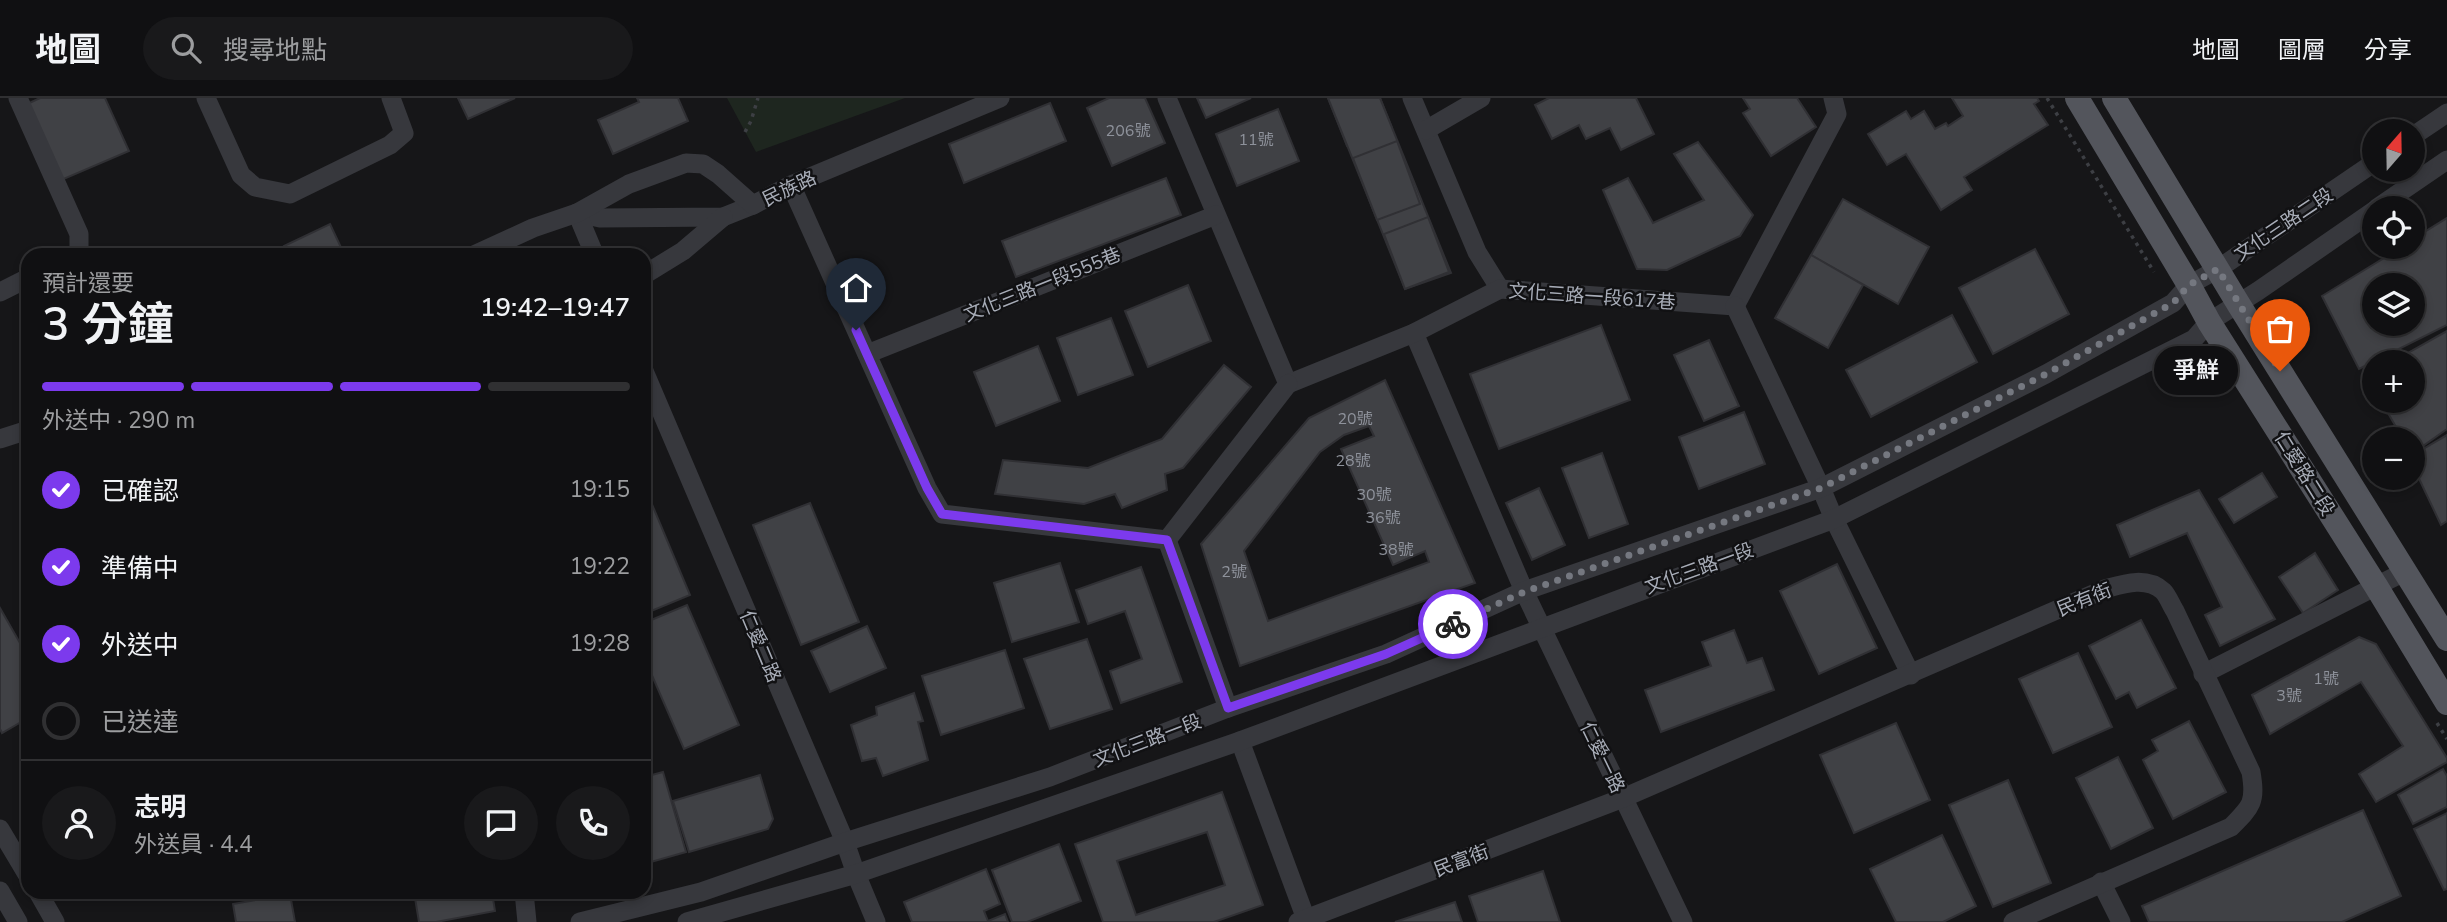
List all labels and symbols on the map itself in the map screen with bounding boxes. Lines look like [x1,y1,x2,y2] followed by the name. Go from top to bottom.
[2362,119,2426,182] north arrow
[1106,120,1150,142] house number: 206號
[1238,129,1274,151] house number: 11號
[758,165,821,213] street label: 民族路
[2229,182,2338,267] street label: 文化三路二段
[960,242,1125,328] street label: 文化三路一段555巷
[826,258,886,330] pin
[1508,278,1676,316] street label: 文化三路一段617巷
[2250,299,2310,371] pin
[2154,346,2238,396] callout: 爭鮮
[1337,408,1373,430] house number: 20號
[2268,426,2340,521] street label: 仁愛路二段
[1335,450,1371,472] house number: 28號
[1356,484,1392,506] house number: 30號
[1365,507,1401,529] house number: 36號
[1641,537,1757,601] street label: 文化三路一段
[1378,539,1414,561] house number: 38號
[1221,561,1247,583] house number: 2號
[2053,577,2116,623] street label: 民有街
[1418,589,1488,659] courier
[733,606,787,686] street label: 仁愛二路
[2313,668,2339,690] house number: 1號
[2276,685,2302,707] house number: 3號
[1089,708,1205,773] street label: 文化三路一段
[1574,718,1630,797] street label: 仁愛一路
[1430,839,1493,883] street label: 民富街

